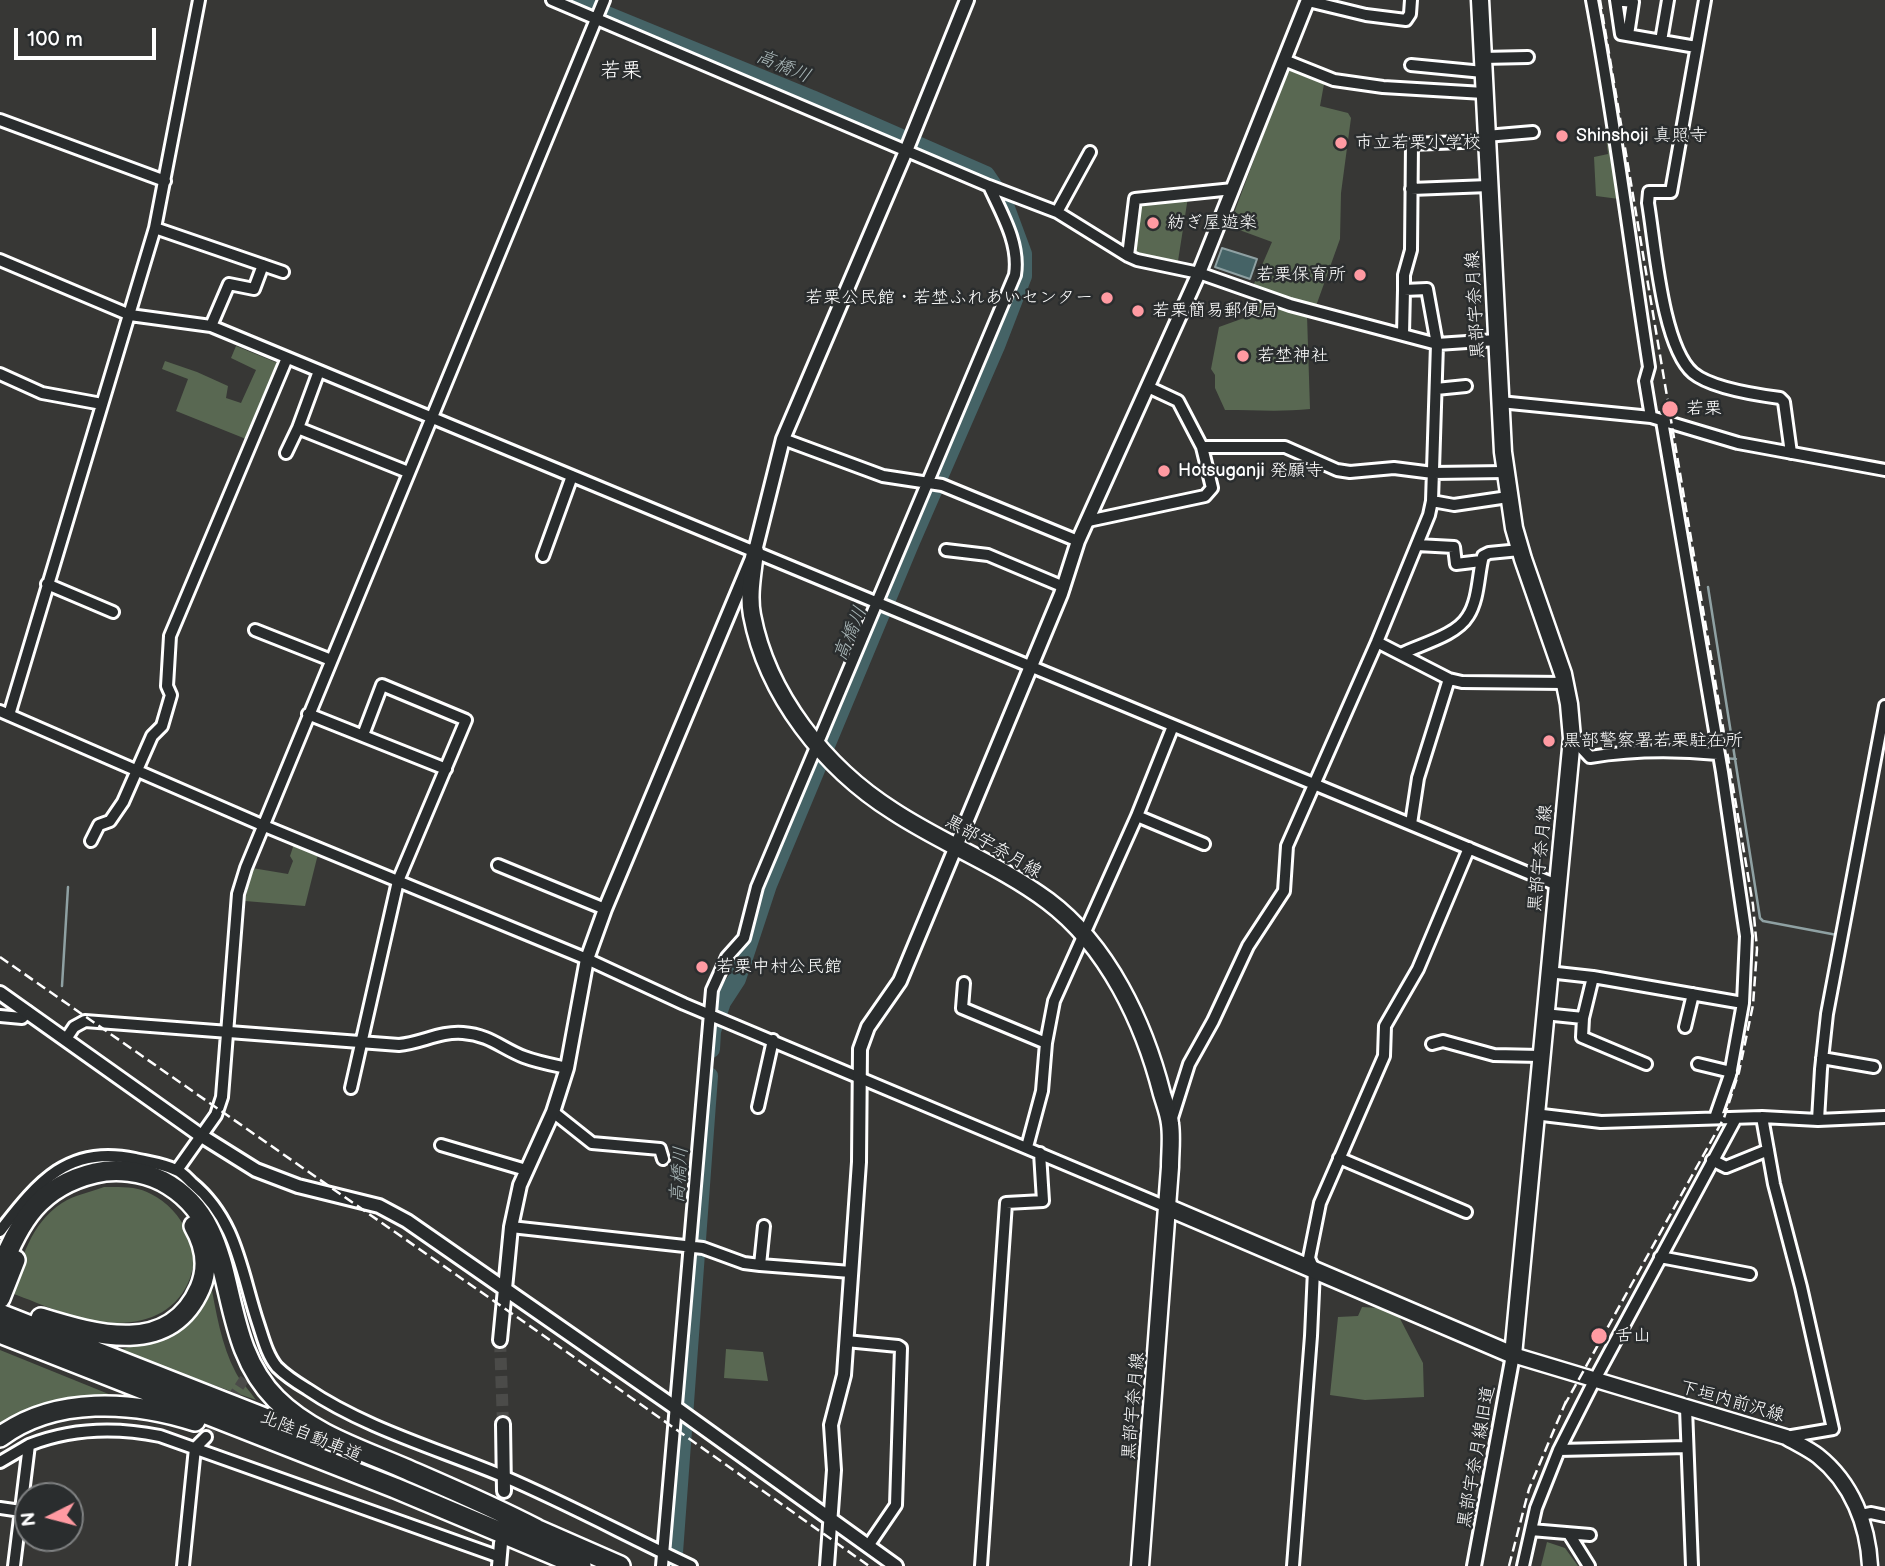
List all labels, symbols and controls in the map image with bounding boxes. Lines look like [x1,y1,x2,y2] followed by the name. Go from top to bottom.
[18,14,159,58] scale bar
[27,27,83,52] text: 100 m
[752,45,814,89] water label: 高橋川
[600,59,642,85] district label: 若栗
[1576,125,1707,147] place label: Shinshoji 真照寺
[1554,128,1570,144] marker: Shinshoji 真照寺
[1355,132,1481,154] place label: 市立若栗小学校
[1333,135,1349,151] marker: 市立若栗小学校
[1167,212,1257,234] place label: 紡ぎ屋遊楽
[1145,215,1161,231] marker: 紡ぎ屋遊楽
[1462,251,1490,359] street label: 黒部宇奈月線
[1256,264,1346,286] place label: 若栗保育所
[1352,267,1368,283] marker: 若栗保育所
[805,287,1093,309] place label: 若栗公民館・若埜ふれあいセンター
[1099,290,1115,306] marker: 若栗公民館・若埜ふれあいセンター
[1152,300,1278,322] place label: 若栗簡易郵便局
[1130,303,1146,319] marker: 若栗簡易郵便局
[1257,345,1329,367] place label: 若埜神社
[1235,348,1251,364] marker: 若埜神社
[1686,398,1722,420] place label: 若栗
[1660,399,1680,419] marker: 若栗
[1178,460,1324,482] place label: Hotsuganji 発願寺
[1156,463,1172,479] marker: Hotsuganji 発願寺
[829,603,873,665] water label: 高橋川
[1563,730,1743,752] place label: 黒部警察署若栗駐在所
[1541,733,1557,749] marker: 黒部警察署若栗駐在所
[1525,803,1557,913] street label: 黒部宇奈月線
[941,811,1045,883] street label: 黒部宇奈月線
[716,956,842,978] place label: 若栗中村公民館
[694,959,710,975] marker: 若栗中村公民館
[667,1146,693,1204] water label: 高橋川
[1615,1325,1651,1347] place label: 舌山
[1589,1326,1609,1346] marker: 舌山
[1119,1351,1149,1461] street label: 黒部宇奈月線
[1677,1377,1787,1427] street label: 下垣内前沢線
[1454,1384,1500,1530] street label: 黒部宇奈月線旧道
[257,1407,365,1467] street label: 北陸自動車道
[14,1482,84,1552] north arrow
[17,1511,42,1527] text: N

